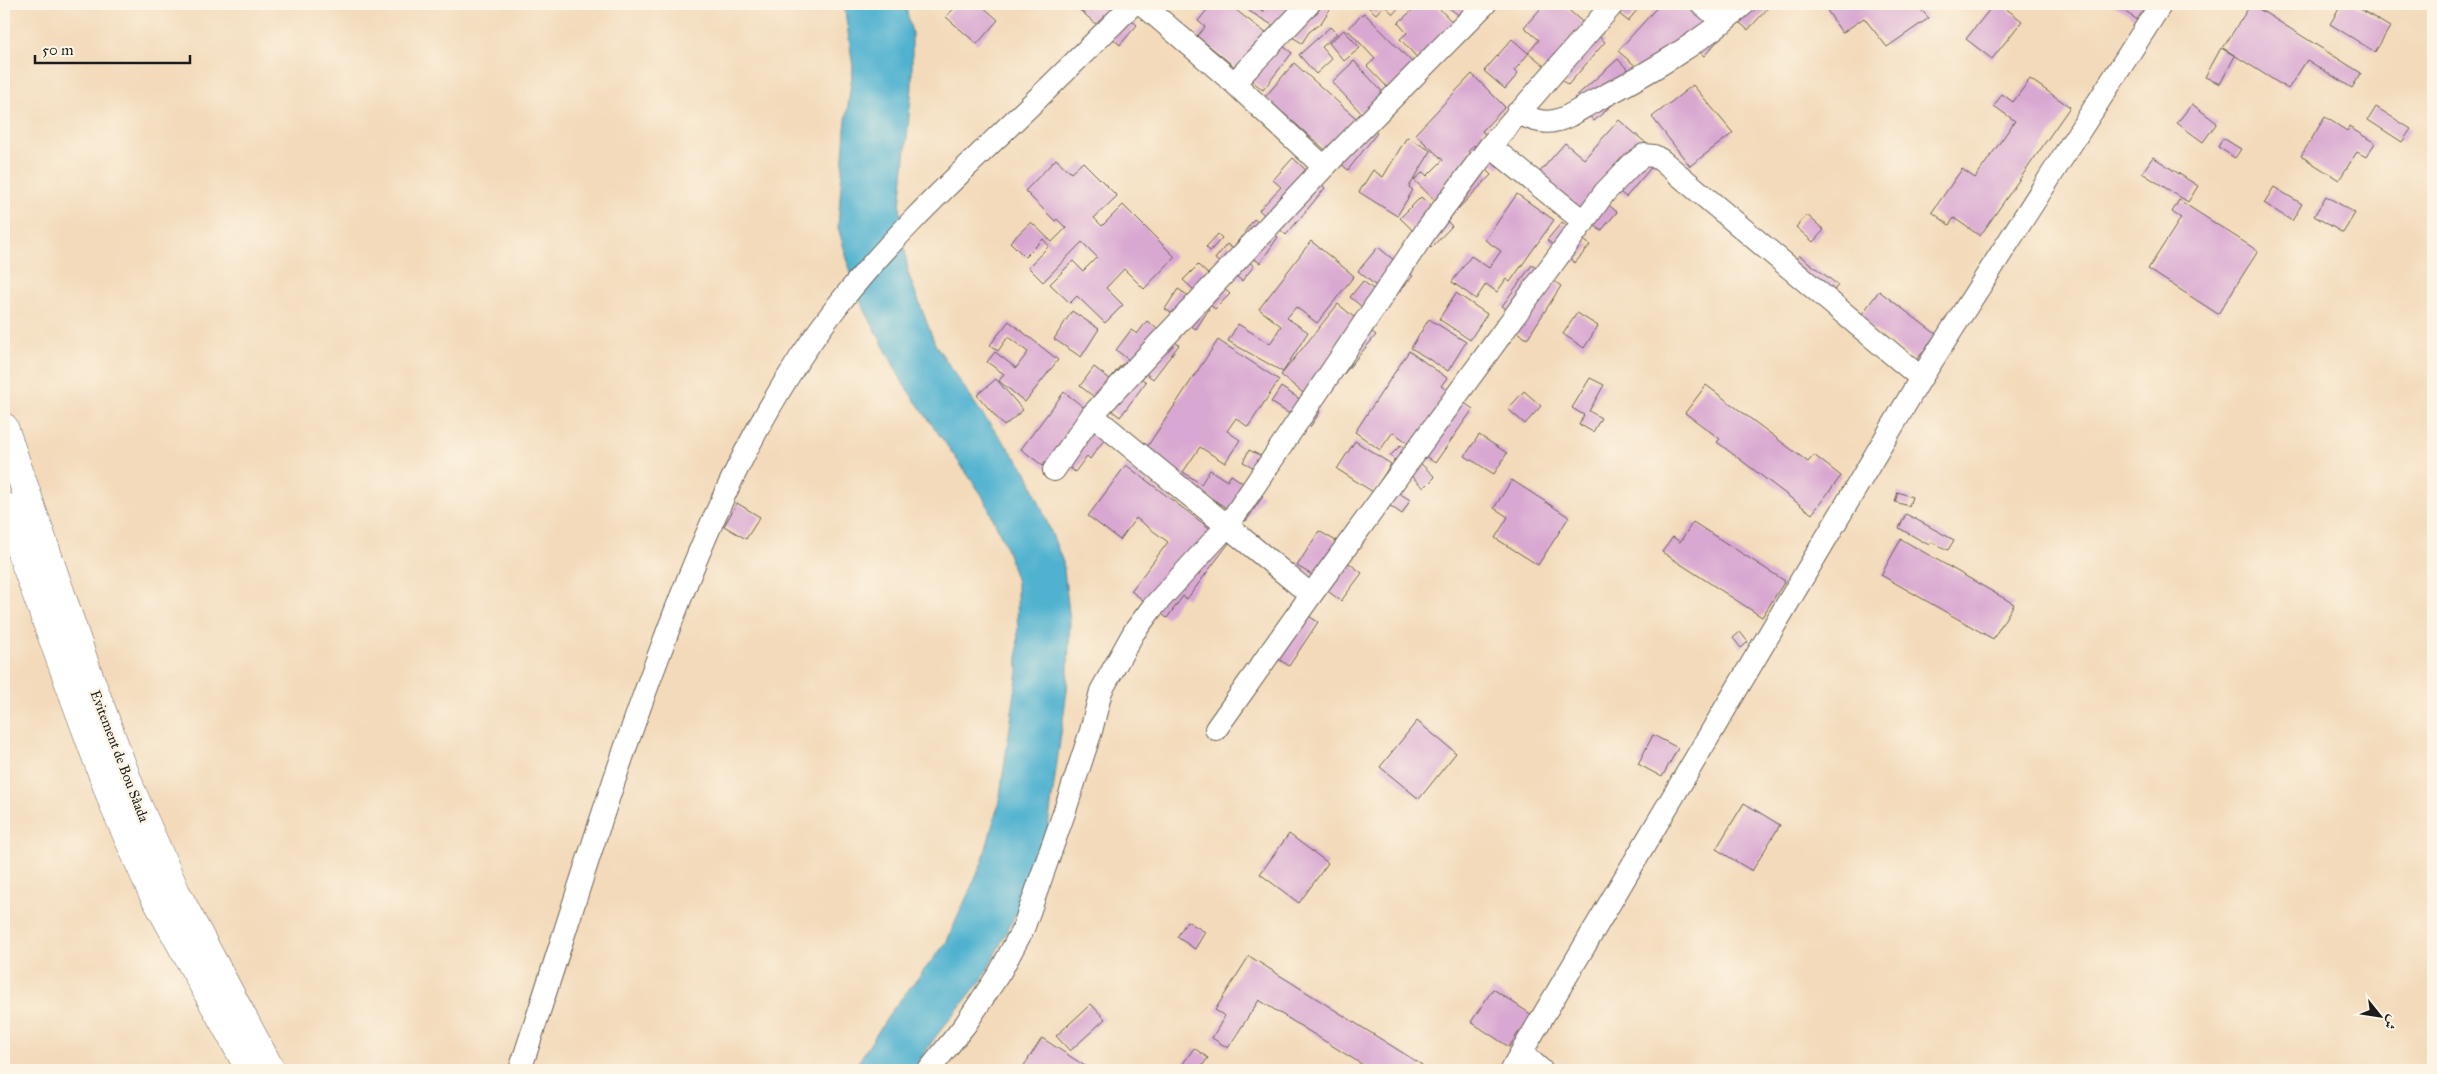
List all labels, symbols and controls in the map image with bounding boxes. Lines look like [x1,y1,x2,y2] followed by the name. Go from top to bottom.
[35,32,190,64] scale bar
[42,41,74,59] text: 50 m
[87,688,153,825] street label: Evitement de Bou Sâada
[2354,992,2404,1042] north arrow
[2380,1012,2402,1033] text: ش

